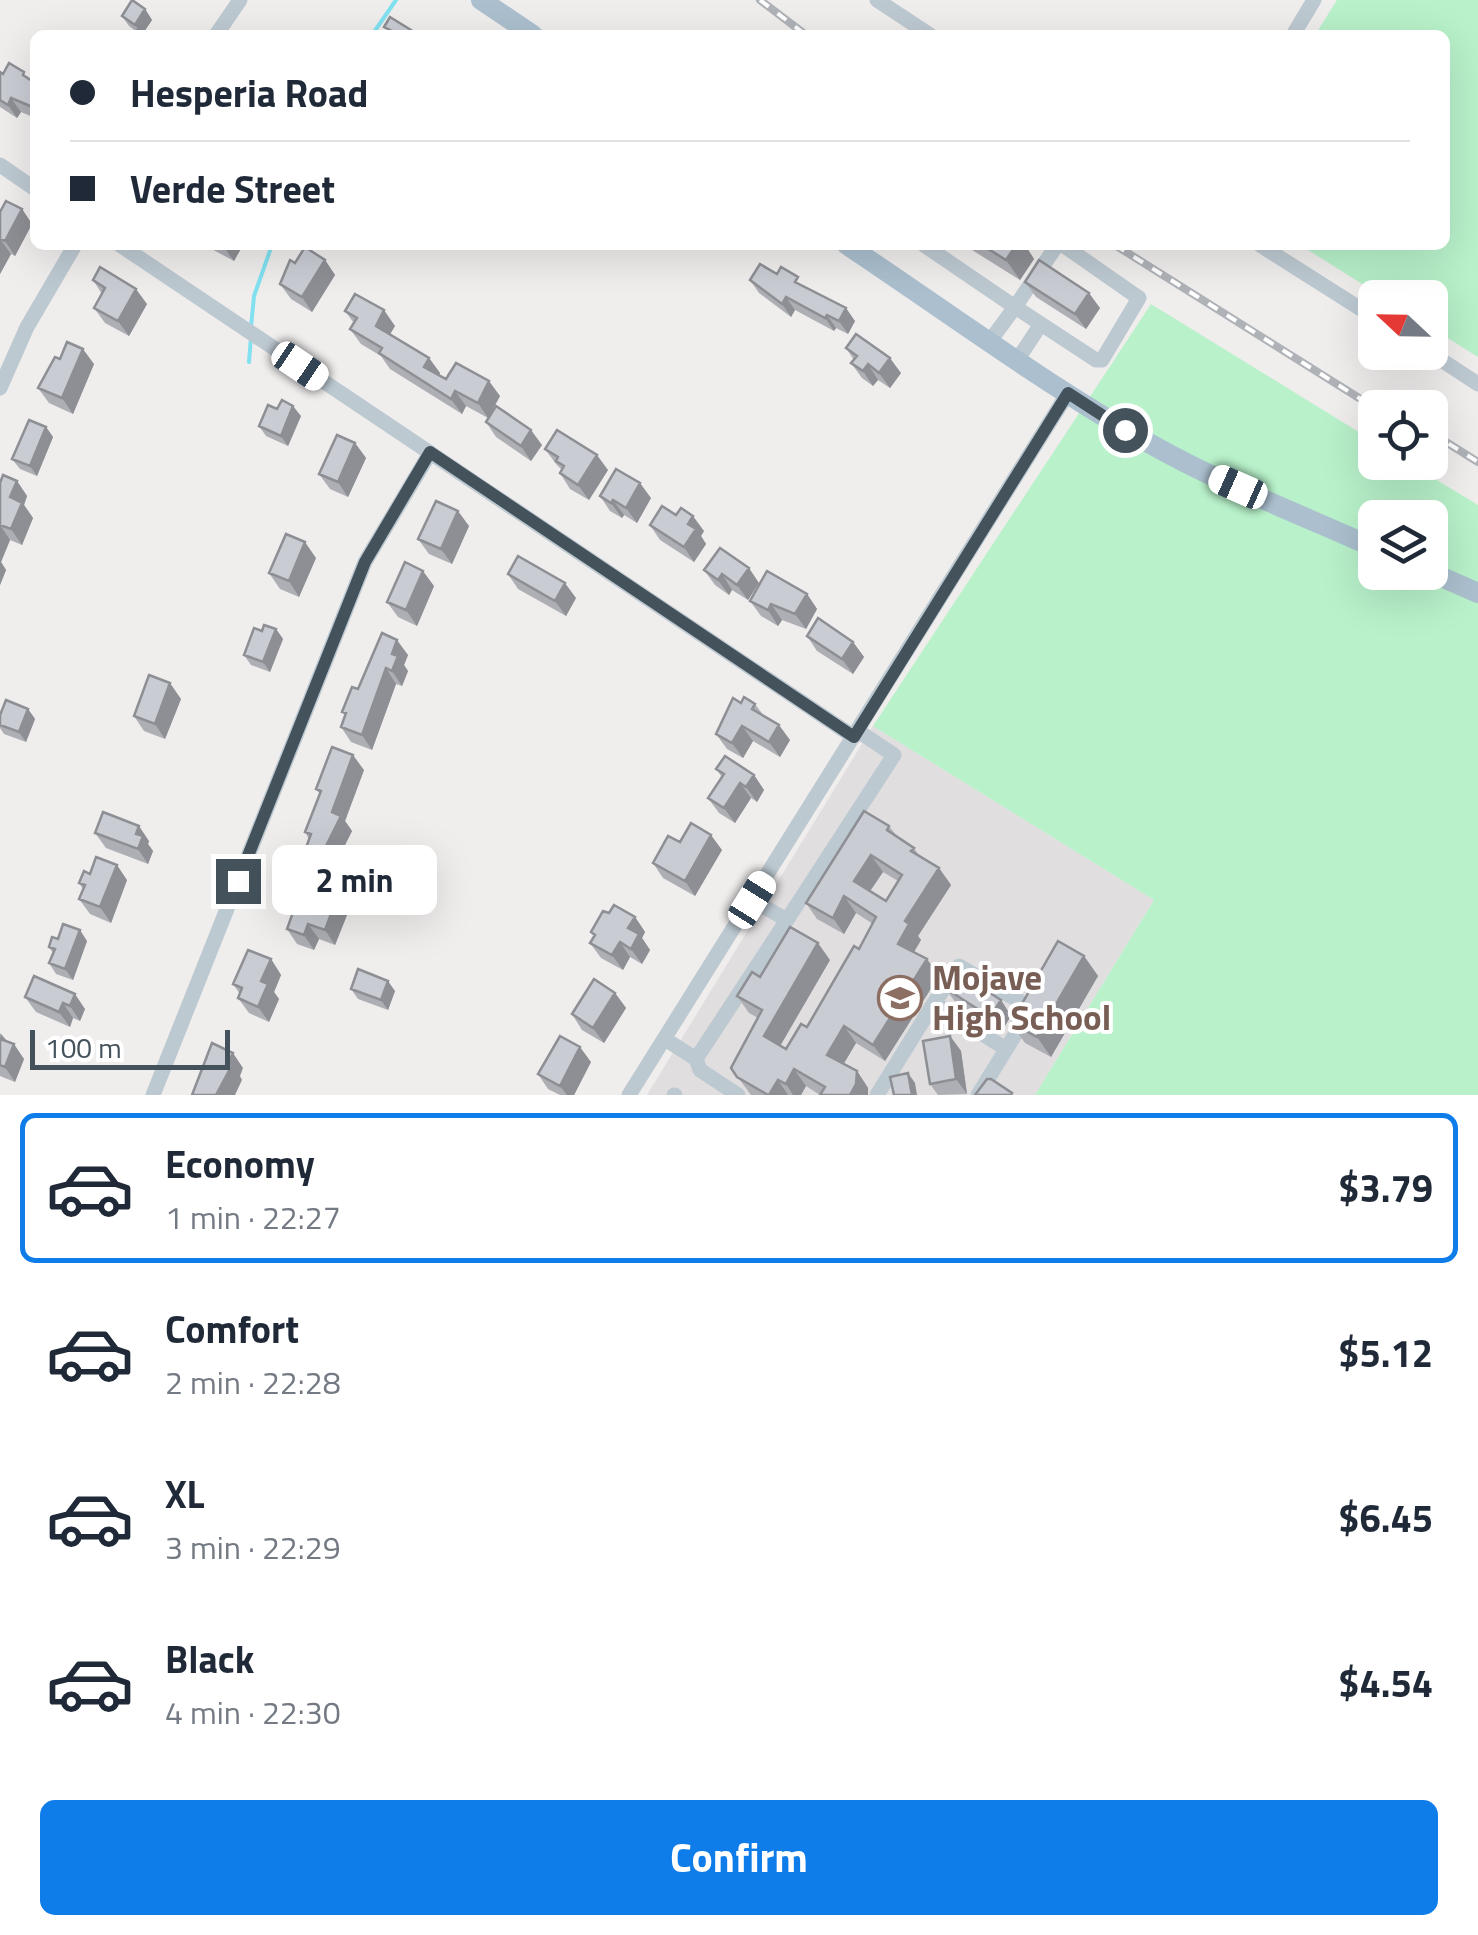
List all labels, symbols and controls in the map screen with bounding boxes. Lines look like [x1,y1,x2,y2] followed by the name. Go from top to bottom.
[130,64,368,122] text: Hesperia Road
[130,160,335,218] text: Verde Street
[1358,280,1448,370] north arrow
[1358,280,1448,590] map controls
[267,337,333,395] car
[1358,390,1448,480] button: locate
[1103,408,1148,453] route start
[1204,461,1272,513] car
[1358,500,1448,590] button: layers
[273,846,438,916] callout: 2 min
[316,856,393,904] text: 2 min
[216,859,261,904] route end
[723,867,781,933] car
[932,950,1111,1044] place label: Mojave High School
[877,975,923,1021] school or university icon: Mojave High School
[30,1025,230,1070] scale bar
[45,1026,122,1069] text: 100 m
[165,1135,315,1193] text: Economy
[45,1143,135,1233] icon: car
[1338,1159,1433,1217] text: $3.79
[165,1193,341,1241] text: 1 min · 22:27
[165,1300,299,1358] text: Comfort
[45,1308,135,1398] icon: car
[1338,1324,1433,1382] text: $5.12
[165,1358,341,1406] text: 2 min · 22:28
[165,1465,205,1523] text: XL
[45,1473,135,1563] icon: car
[1338,1489,1433,1547] text: $6.45
[165,1523,341,1571] text: 3 min · 22:29
[165,1630,254,1688] text: Black
[45,1638,135,1728] icon: car
[1338,1654,1433,1712] text: $4.54
[165,1688,341,1736] text: 4 min · 22:30
[40,1800,1438,1915] button: Confirm

